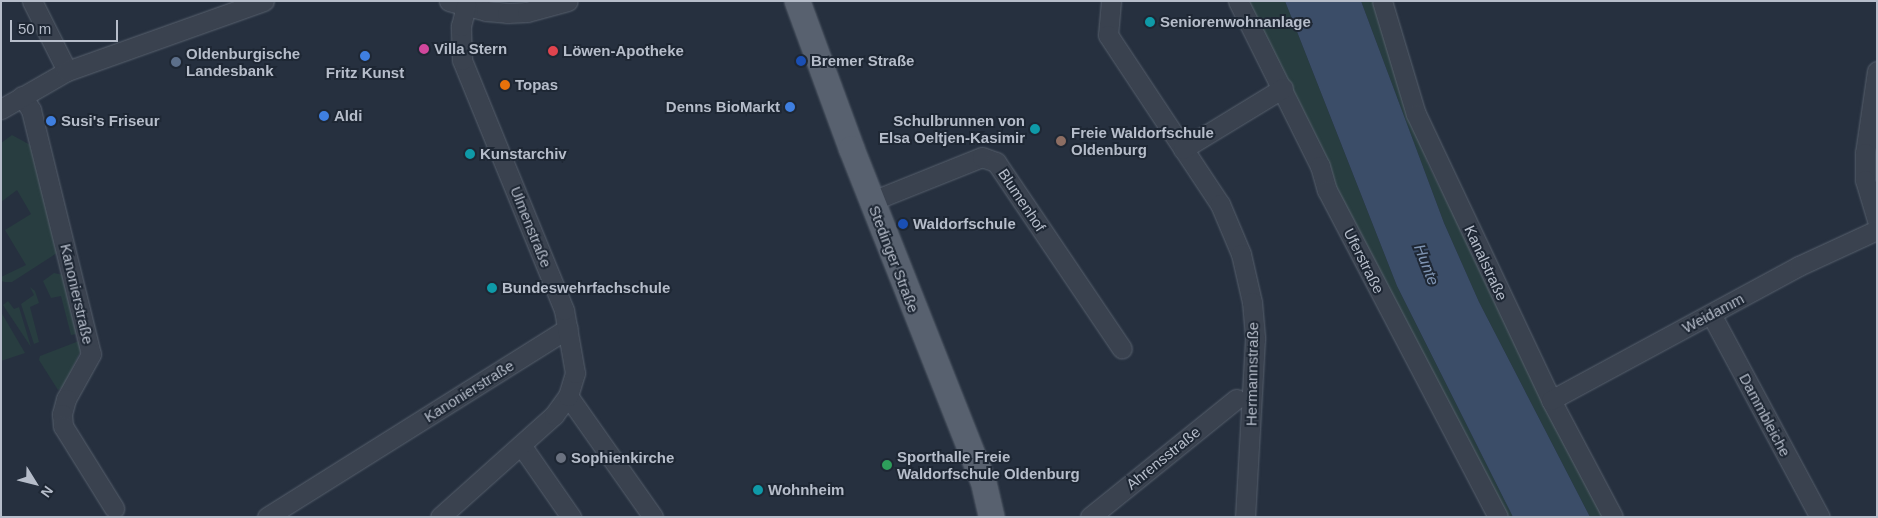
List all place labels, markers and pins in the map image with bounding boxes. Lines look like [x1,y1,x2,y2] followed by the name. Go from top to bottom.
[1160,13,1311,31] place label: Seniorenwohnanlage
[1144,16,1156,28] marker: Seniorenwohnanlage
[434,40,507,58] place label: Villa Stern
[563,42,684,60] place label: Löwen-Apotheke
[418,43,430,55] marker: Villa Stern
[186,44,300,79] place label: Oldenburgische Landesbank
[547,45,559,57] marker: Löwen-Apotheke
[359,50,371,62] marker: Fritz Kunst
[811,52,914,70] place label: Bremer Straße
[795,55,807,67] marker: Bremer Straße
[170,56,182,68] marker: Oldenburgische Landesbank
[326,64,404,82] place label: Fritz Kunst
[515,76,558,94] place label: Topas
[499,79,511,91] marker: Topas
[666,98,780,116] place label: Denns BioMarkt
[784,101,796,113] marker: Denns BioMarkt
[334,107,362,125] place label: Aldi
[318,110,330,122] marker: Aldi
[879,111,1025,146] place label: Schulbrunnen von Elsa Oeltjen-Kasimir
[61,112,160,130] place label: Susi's Friseur
[45,115,57,127] marker: Susi's Friseur
[1029,123,1041,135] marker: Schulbrunnen von Elsa Oeltjen-Kasimir
[1071,123,1214,158] place label: Freie Waldorfschule Oldenburg
[1055,135,1067,147] marker: Freie Waldorfschule Oldenburg
[480,145,567,163] place label: Kunstarchiv
[464,148,476,160] marker: Kunstarchiv
[913,215,1016,233] place label: Waldorfschule
[897,218,909,230] marker: Waldorfschule
[502,279,670,297] place label: Bundeswehrfachschule
[486,282,498,294] marker: Bundeswehrfachschule
[897,447,1080,482] place label: Sporthalle Freie Waldorfschule Oldenburg
[571,449,674,467] place label: Sophienkirche
[555,452,567,464] marker: Sophienkirche
[881,459,893,471] marker: Sporthalle Freie Waldorfschule Oldenburg
[768,481,844,499] place label: Wohnheim
[752,484,764,496] marker: Wohnheim

